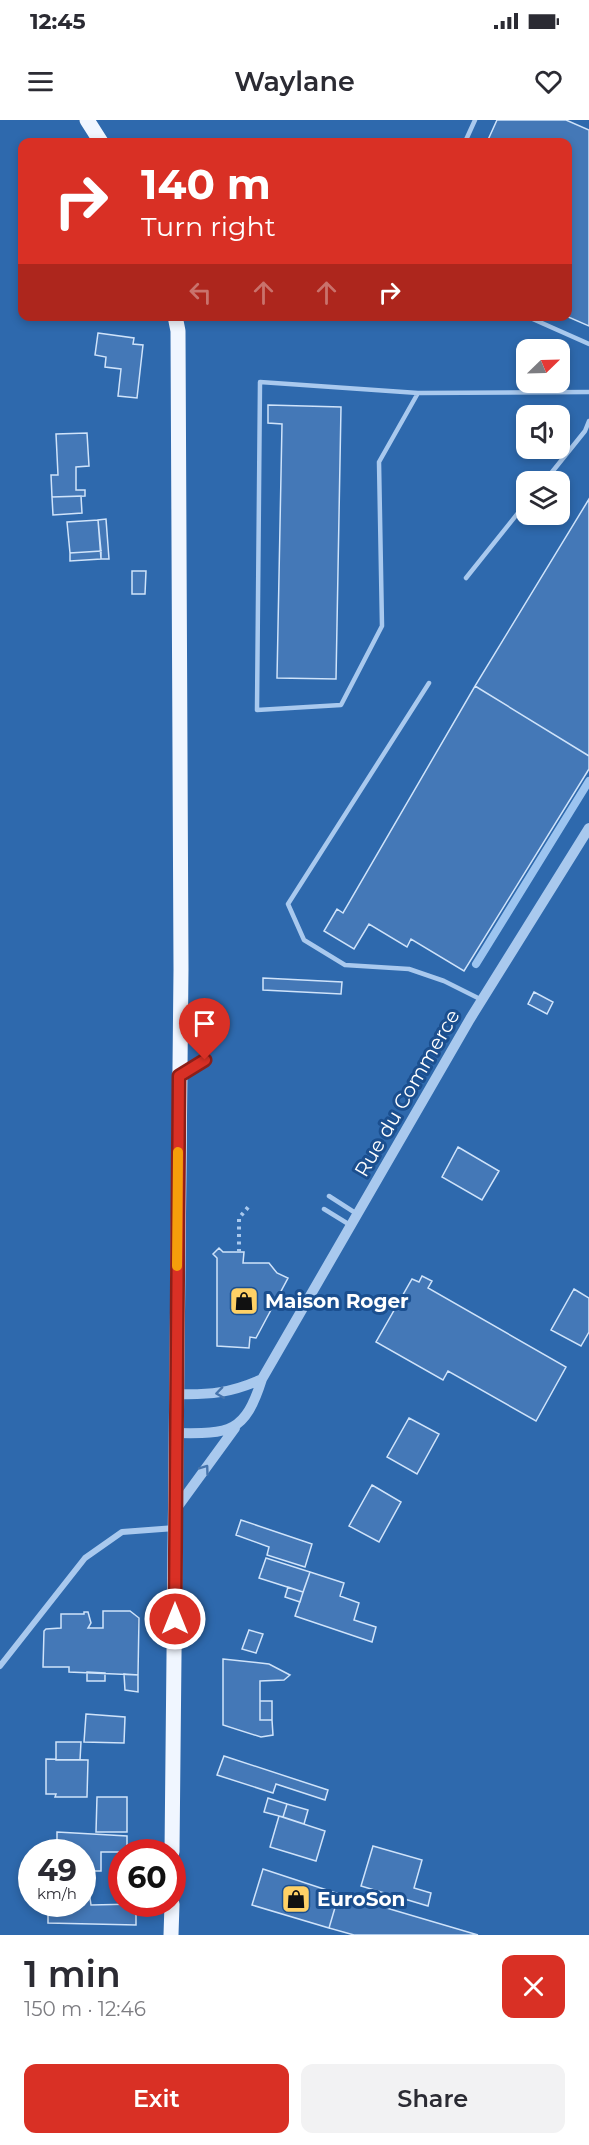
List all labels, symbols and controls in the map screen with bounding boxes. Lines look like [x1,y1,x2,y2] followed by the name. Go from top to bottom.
[30,8,86,35] text: 12:45
[24,65,57,98] icon: menu
[234,65,355,98] text: Waylane
[532,65,565,98] icon: heart
[141,158,271,210] text: 140 m
[42,162,120,240] icon: right
[141,210,276,243] text: Turn right
[184,276,217,309] icon: left
[247,276,280,309] icon: ahead
[310,276,343,309] icon: ahead
[373,276,406,309] icon: right
[516,339,570,393] north arrow
[516,339,570,525] map controls
[516,405,570,459] button: sound
[516,471,570,525] button: layers
[179,998,230,1060] pin
[349,1005,465,1181] street label: Rue du Commerce
[188,1007,221,1040] icon: arrive
[228,1285,260,1317] shop icon: Maison Roger
[265,1289,409,1313] place label: Maison Roger
[216,1387,225,1399] one-way arrow
[198,1464,209,1475] one-way arrow
[143,1587,207,1651] position arrow
[108,1839,186,1917] speed limit sign: 60
[37,1852,77,1889] text: 49
[280,1883,312,1915] shop icon: EuroSon
[37,1884,77,1903] text: km/h
[317,1887,405,1911] place label: EuroSon
[24,1952,121,1996] text: 1 min
[502,1955,565,2018] button: close
[24,1997,146,2021] text: 150 m · 12:46
[24,2064,289,2133] button: Exit
[301,2064,565,2133] button: Share

